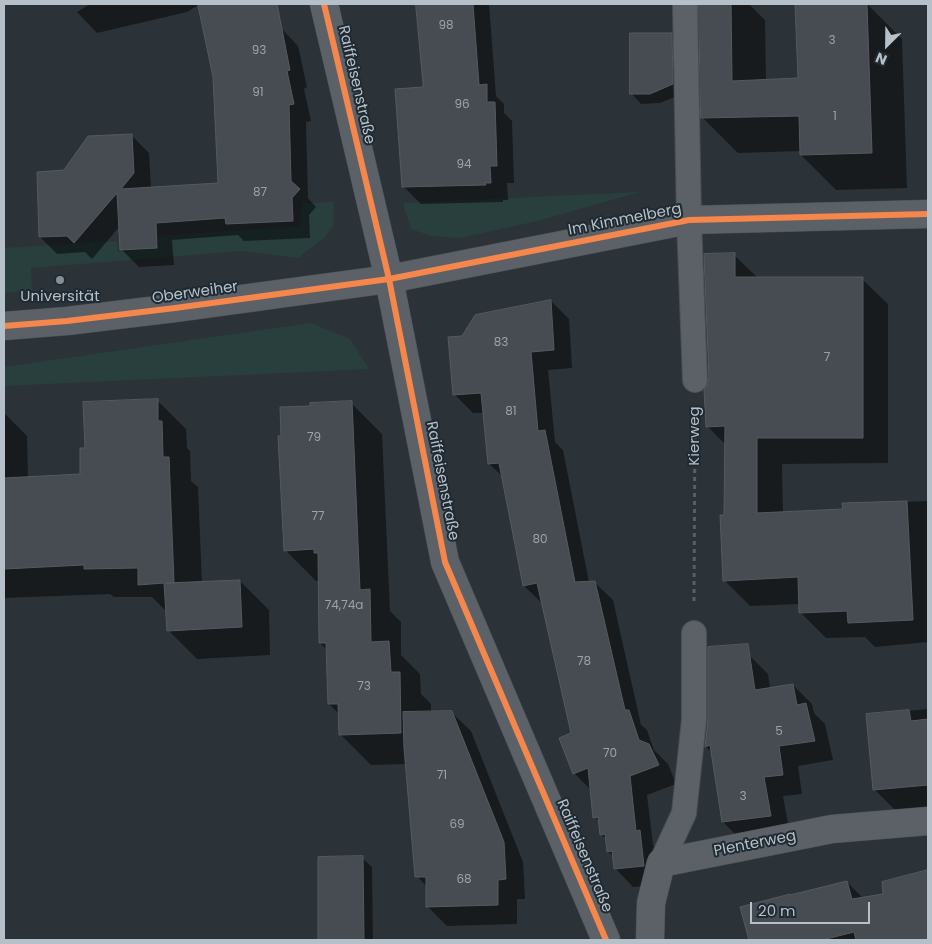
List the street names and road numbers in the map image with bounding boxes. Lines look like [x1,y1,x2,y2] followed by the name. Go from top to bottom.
[334,24,378,146] street label: Raiffeisenstraße
[567,200,683,240] street label: Im Kimmelberg
[151,278,239,308] street label: Oberweiher
[686,406,704,466] street label: Kierweg
[422,420,462,542] street label: Raiffeisenstraße
[552,797,616,915] street label: Raiffeisenstraße
[712,827,798,861] street label: Plenterweg

